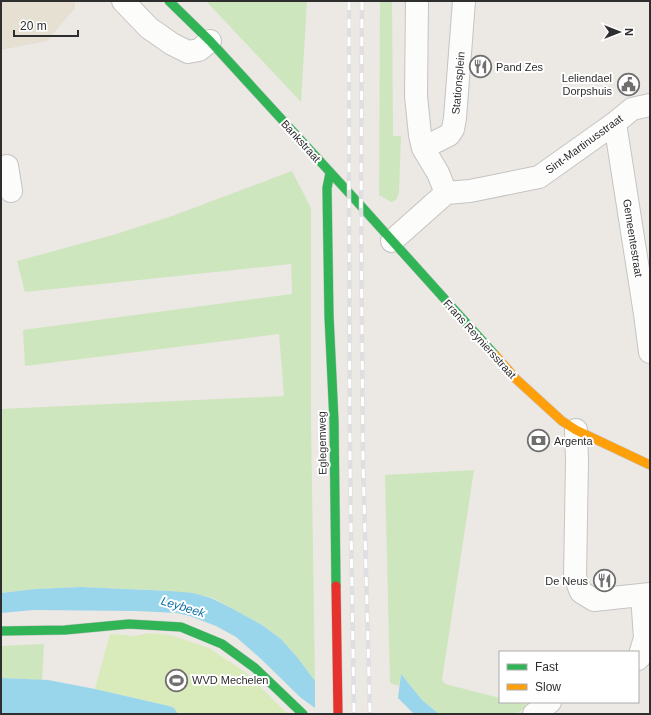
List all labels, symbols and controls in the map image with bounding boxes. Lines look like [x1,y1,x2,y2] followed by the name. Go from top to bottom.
[14,12,78,38] scale bar
[599,12,639,52] north arrow
[20,19,47,33] text: 20 m
[623,28,635,36] text: N
[449,51,467,115] street label: Stationsplein
[467,54,493,80] restaurant icon: Pand Zes
[496,61,544,73] place label: Pand Zes
[615,71,641,97] public building icon: Leliendael Dorpshuis
[562,72,612,97] place label: Leliendael Dorpshuis
[543,112,625,176] street label: Sint-Martinusstraat
[279,117,323,165] street label: Bankstraat
[621,198,645,278] street label: Gemeentestraat
[441,297,519,381] street label: Frans Reyniersstraat
[315,411,329,475] street label: Eglegemweg
[526,428,552,454] bank icon: Argenta
[554,435,593,447] place label: Argenta
[591,568,617,594] restaurant icon: De Neus
[545,575,589,587] place label: De Neus
[159,594,208,621] water label: Leybeek
[499,651,639,703] legend
[535,660,559,674] text: Fast
[163,667,189,693] sports icon: WVD Mechelen
[192,674,268,686] place label: WVD Mechelen
[535,680,561,694] text: Slow

